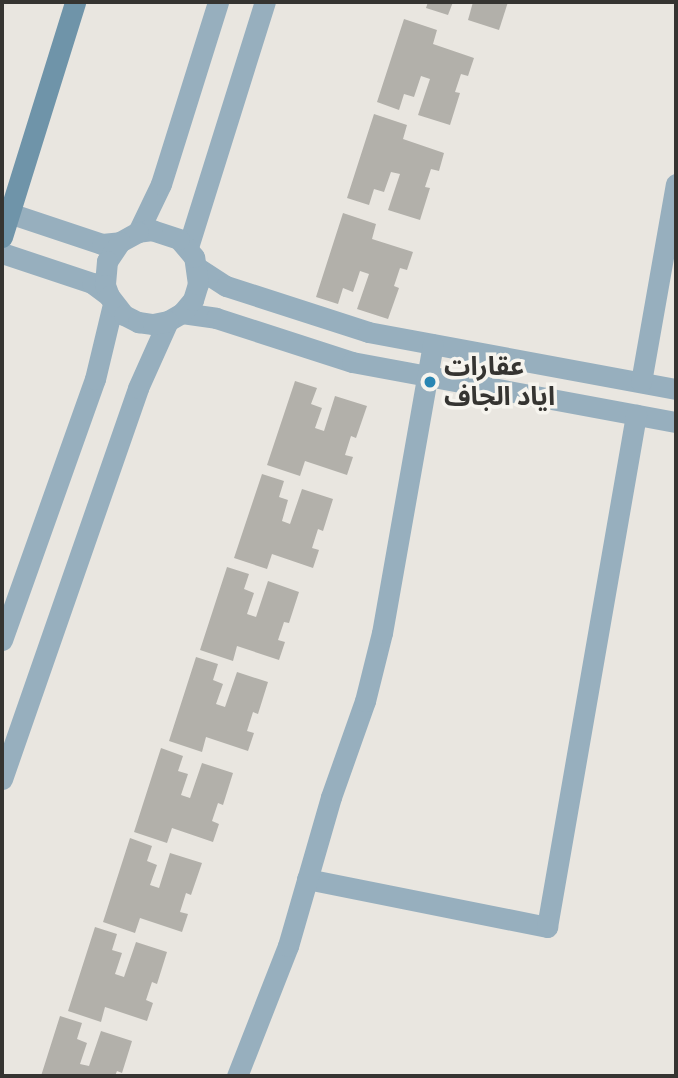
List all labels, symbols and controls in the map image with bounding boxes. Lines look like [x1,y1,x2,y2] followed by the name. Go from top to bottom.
[444,351,555,412] place label: عقارات اياد الجاف
[422,374,438,390] marker: عقارات اياد الجاف

